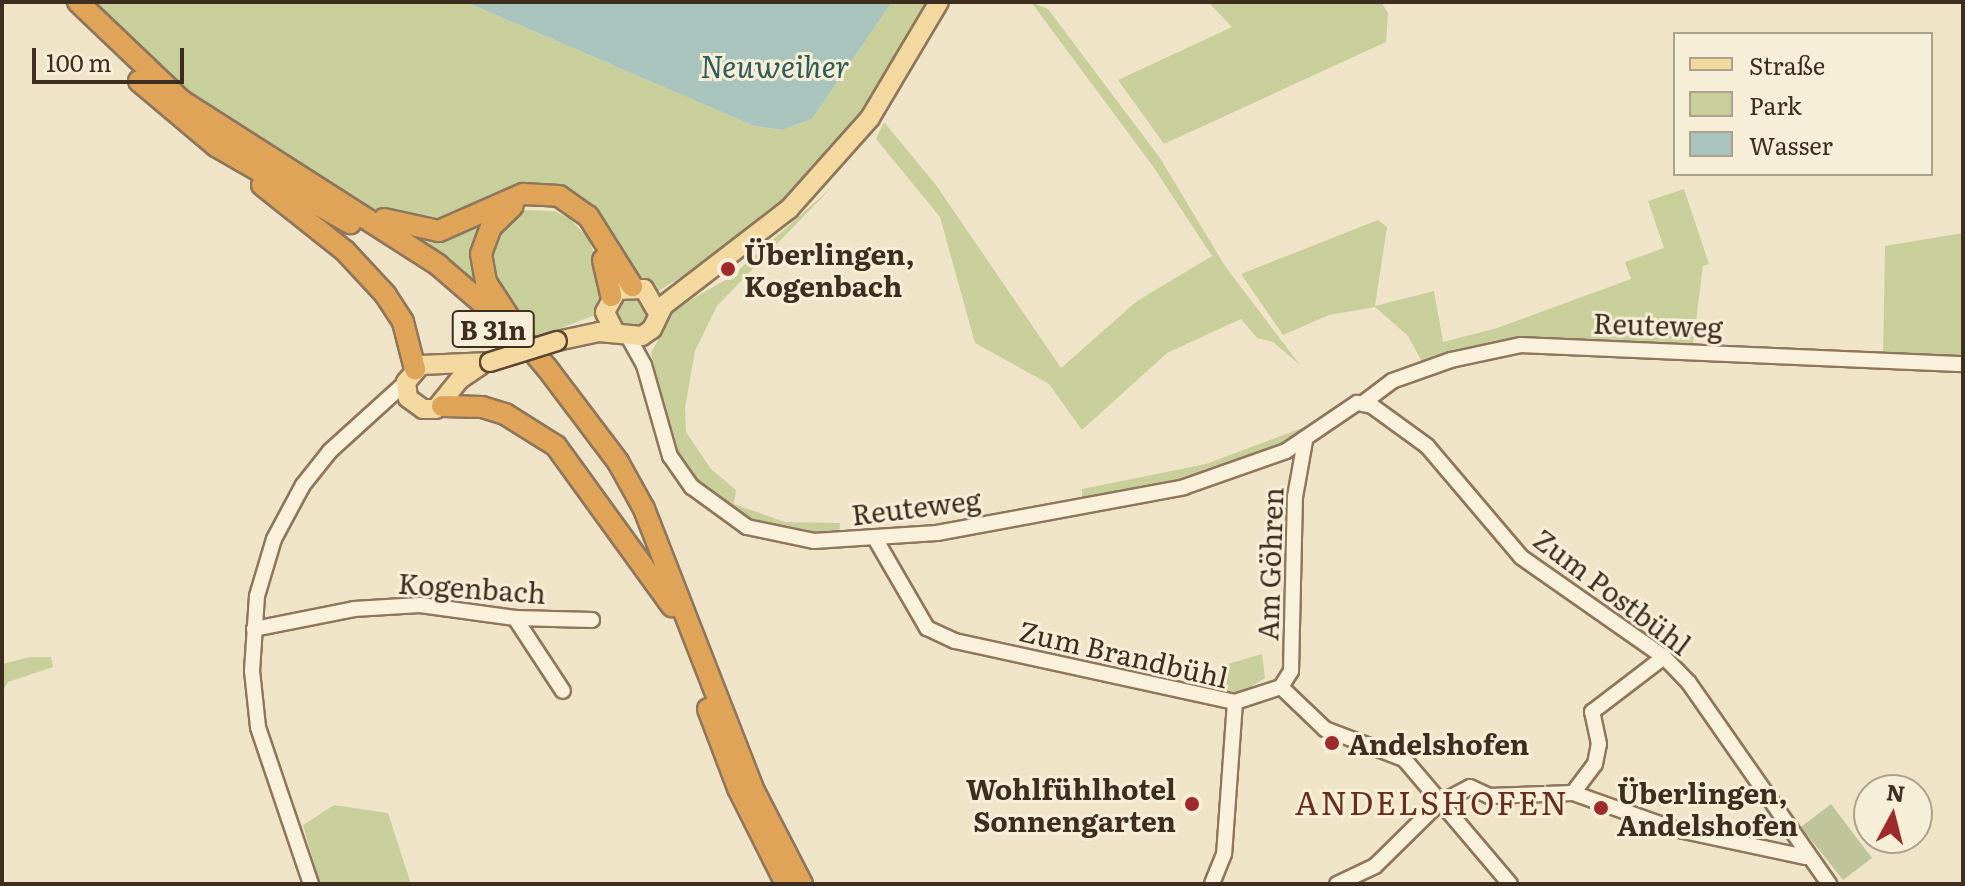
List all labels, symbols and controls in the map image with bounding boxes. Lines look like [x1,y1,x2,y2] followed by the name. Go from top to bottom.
[36,32,188,82] scale bar
[1673,32,1933,176] legend
[46,44,112,79] text: 100 m
[700,47,850,83] water label: Neuweiher
[1749,47,1825,82] text: Straße
[1749,87,1802,122] text: Park
[1749,127,1833,162] text: Wasser
[744,236,915,302] place label: Überlingen, Kogenbach
[719,260,737,278] marker: Überlingen, Kogenbach
[1592,305,1724,343] street label: Reuteweg
[451,307,535,351] road number: B 31n
[849,481,983,531] street label: Reuteweg
[1250,487,1288,641] street label: Am Göhren
[1528,521,1698,661] street label: Zum Postbühl
[397,565,547,609] street label: Kogenbach
[1016,613,1232,693] street label: Zum Brandbühl
[1348,726,1529,760] place label: Andelshofen
[1323,734,1341,752] marker: Andelshofen
[966,771,1176,837] place label: Wohlfühlhotel Sonnengarten
[1853,774,1933,854] north arrow
[1885,774,1907,809] text: N
[1617,775,1798,841] place label: Überlingen, Andelshofen
[1295,782,1569,820] district label: ANDELSHOFEN
[1183,795,1201,813] marker: Wohlfühlhotel Sonnengarten
[1592,799,1610,817] marker: Überlingen, Andelshofen

